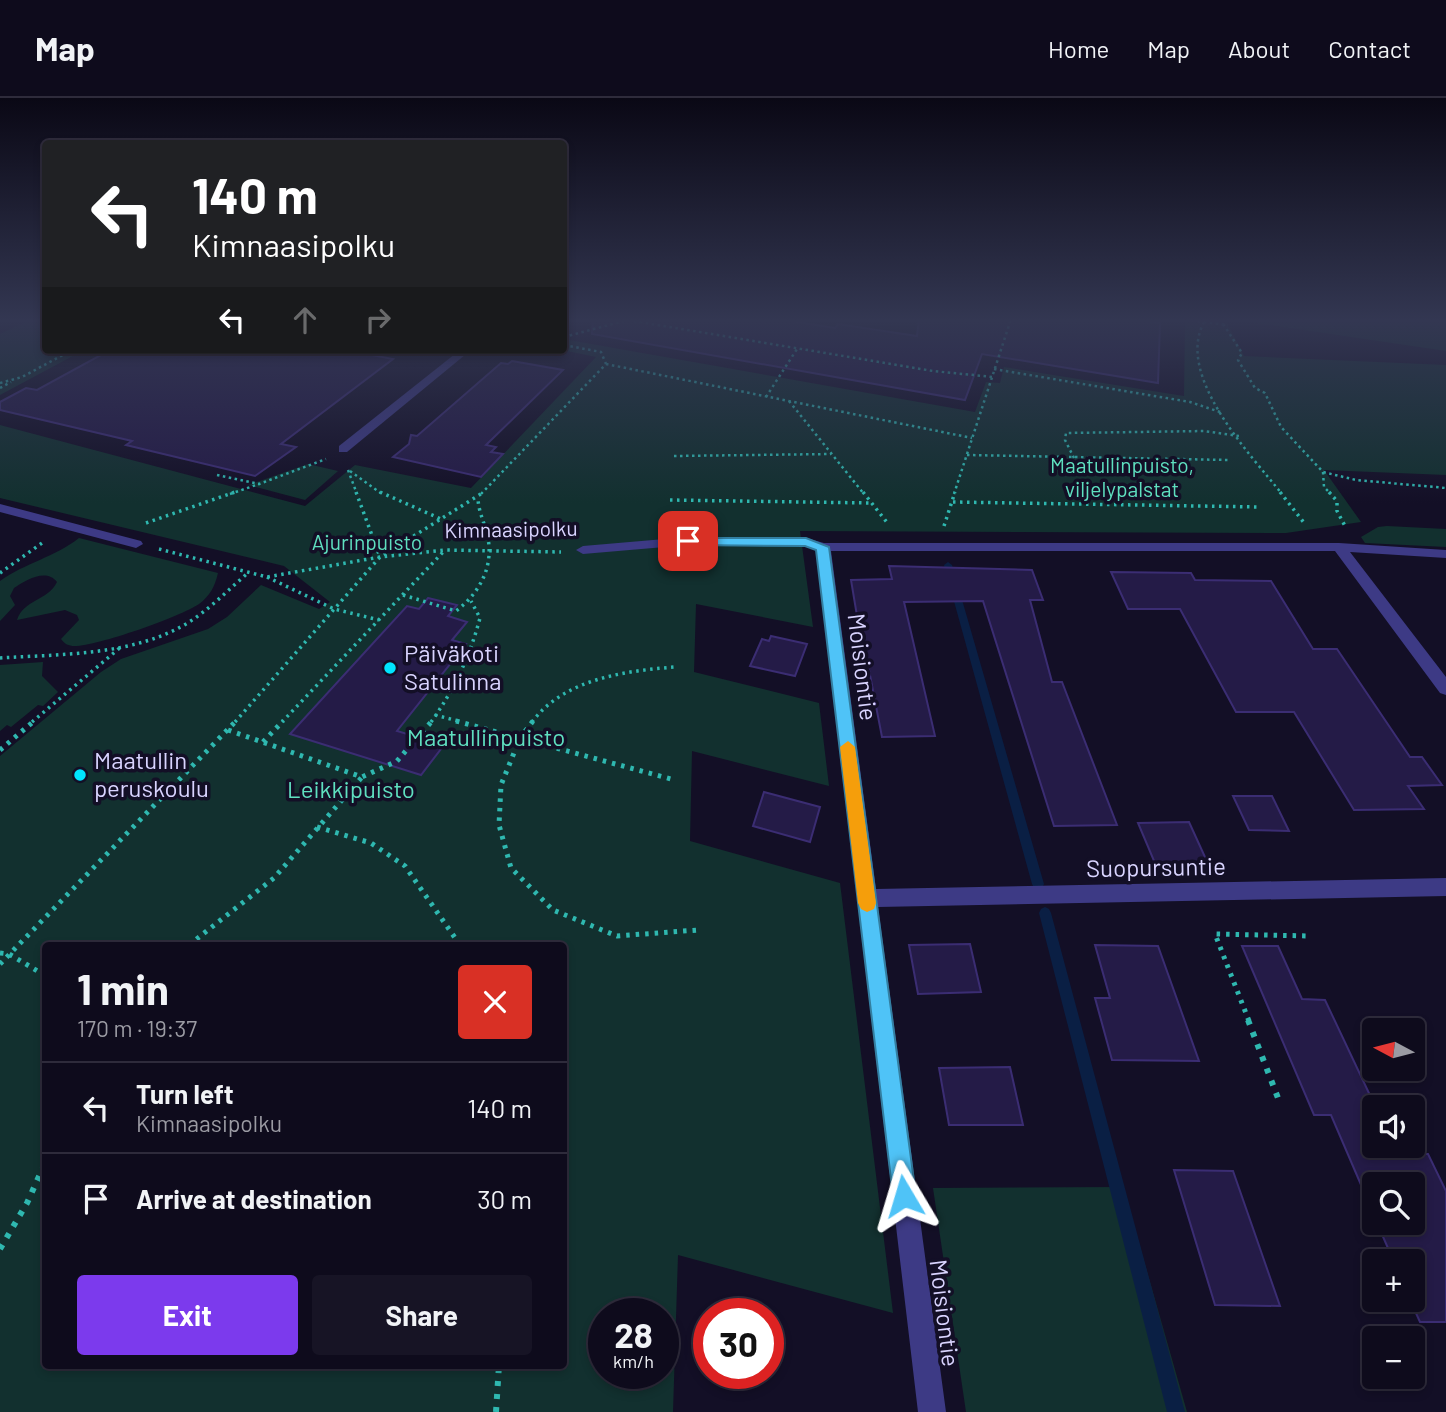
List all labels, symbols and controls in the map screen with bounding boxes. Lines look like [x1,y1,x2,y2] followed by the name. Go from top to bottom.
[35,28,95,68] text: Map
[1048,34,1109,63] text: Home
[1147,34,1190,63] text: Map
[1228,34,1290,63] text: About
[1328,34,1411,63] text: Contact
[192,165,318,224] text: 140 m
[77,168,168,259] icon: left
[192,225,395,263] text: Kimnaasipolku
[213,301,251,339] icon: left
[286,301,324,339] icon: ahead
[359,301,397,339] icon: right
[1050,452,1194,501] park label: Maatullinpuisto, viljelypalstat
[658,511,718,571] pin
[444,515,578,542] street label: Kimnaasipolku
[669,522,707,560] icon: arrive
[312,529,422,554] park label: Ajurinpuisto
[843,612,884,722] street label: Moisiontie
[404,638,502,695] place label: Päiväkoti Satulinna
[382,660,398,676] marker: Päiväkoti Satulinna
[407,722,565,751] park label: Maatullinpuisto
[94,745,209,802] place label: Maatullin peruskoulu
[72,767,88,783] marker: Maatullin peruskoulu
[287,774,415,803] park label: Leikkipuisto
[1086,851,1226,882] street label: Suopursuntie
[77,963,169,1013] text: 1 min
[458,965,532,1039] button: close
[77,1014,197,1042] text: 170 m · 19:37
[1362,1018,1424,1082] north arrow
[1362,1018,1425,1389] map controls
[136,1078,234,1109] text: Turn left
[77,1089,115,1127] icon: left
[467,1092,532,1123] text: 140 m
[1362,1095,1425,1158] button: sound
[136,1109,282,1137] text: Kimnaasipolku
[867,1159,941,1233] position arrow
[1362,1172,1425,1235] button: search
[77,1180,115,1218] icon: arrive
[136,1183,372,1214] text: Arrive at destination
[477,1183,532,1214] text: 30 m
[1362,1249,1425,1312] button: +
[925,1258,966,1368] street label: Moisiontie
[77,1275,298,1355] button: Exit
[312,1275,532,1355] button: Share
[693,1298,784,1389] speed limit sign: 30
[614,1313,653,1355] text: 28
[1362,1326,1425,1389] button: −
[613,1350,654,1372] text: km/h

